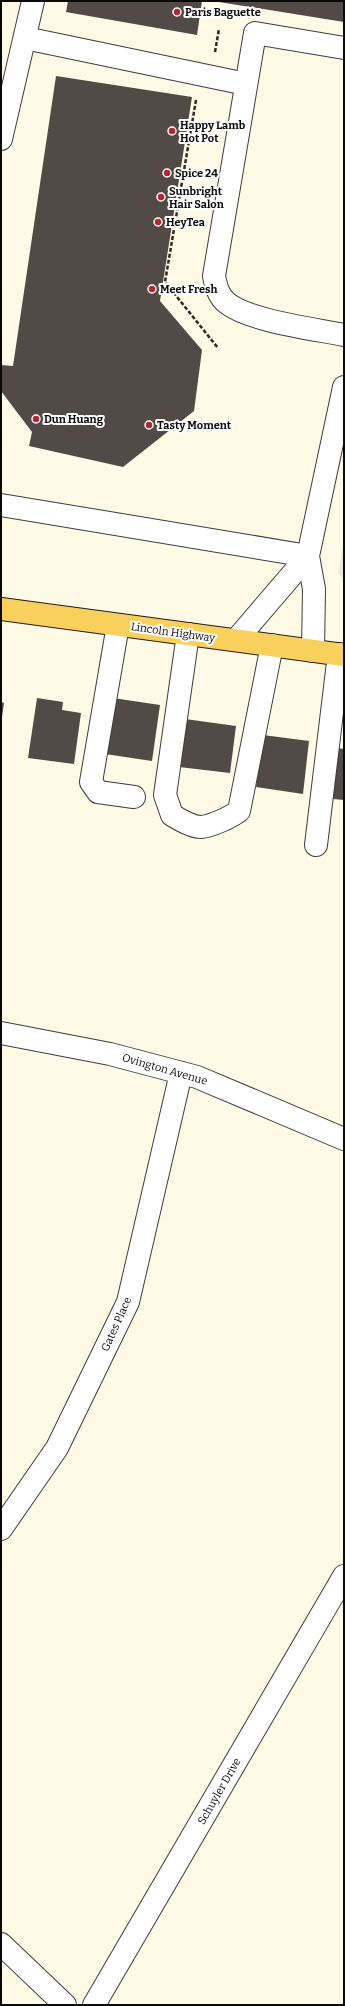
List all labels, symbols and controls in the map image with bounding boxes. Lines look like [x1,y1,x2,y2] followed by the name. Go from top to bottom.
[185,6,261,19] place label: Paris Baguette
[172,7,182,17] marker: Paris Baguette
[180,119,246,145] place label: Happy Lamb Hot Pot
[167,126,177,136] marker: Happy Lamb Hot Pot
[175,167,218,180] place label: Spice 24
[162,168,172,178] marker: Spice 24
[169,185,224,211] place label: Sunbright Hair Salon
[156,192,166,202] marker: Sunbright Hair Salon
[166,216,206,229] place label: HeyTea
[153,217,163,227] marker: HeyTea
[160,283,217,296] place label: Meet Fresh
[147,284,157,294] marker: Meet Fresh
[44,413,104,426] place label: Dun Huang
[31,414,41,424] marker: Dun Huang
[157,419,232,432] place label: Tasty Moment
[144,420,154,430] marker: Tasty Moment
[130,620,216,645] street label: Lincoln Highway
[121,1051,209,1088] street label: Ovington Avenue
[99,1295,134,1353] street label: Gates Place
[195,1756,244,1827] street label: Schuyler Drive

